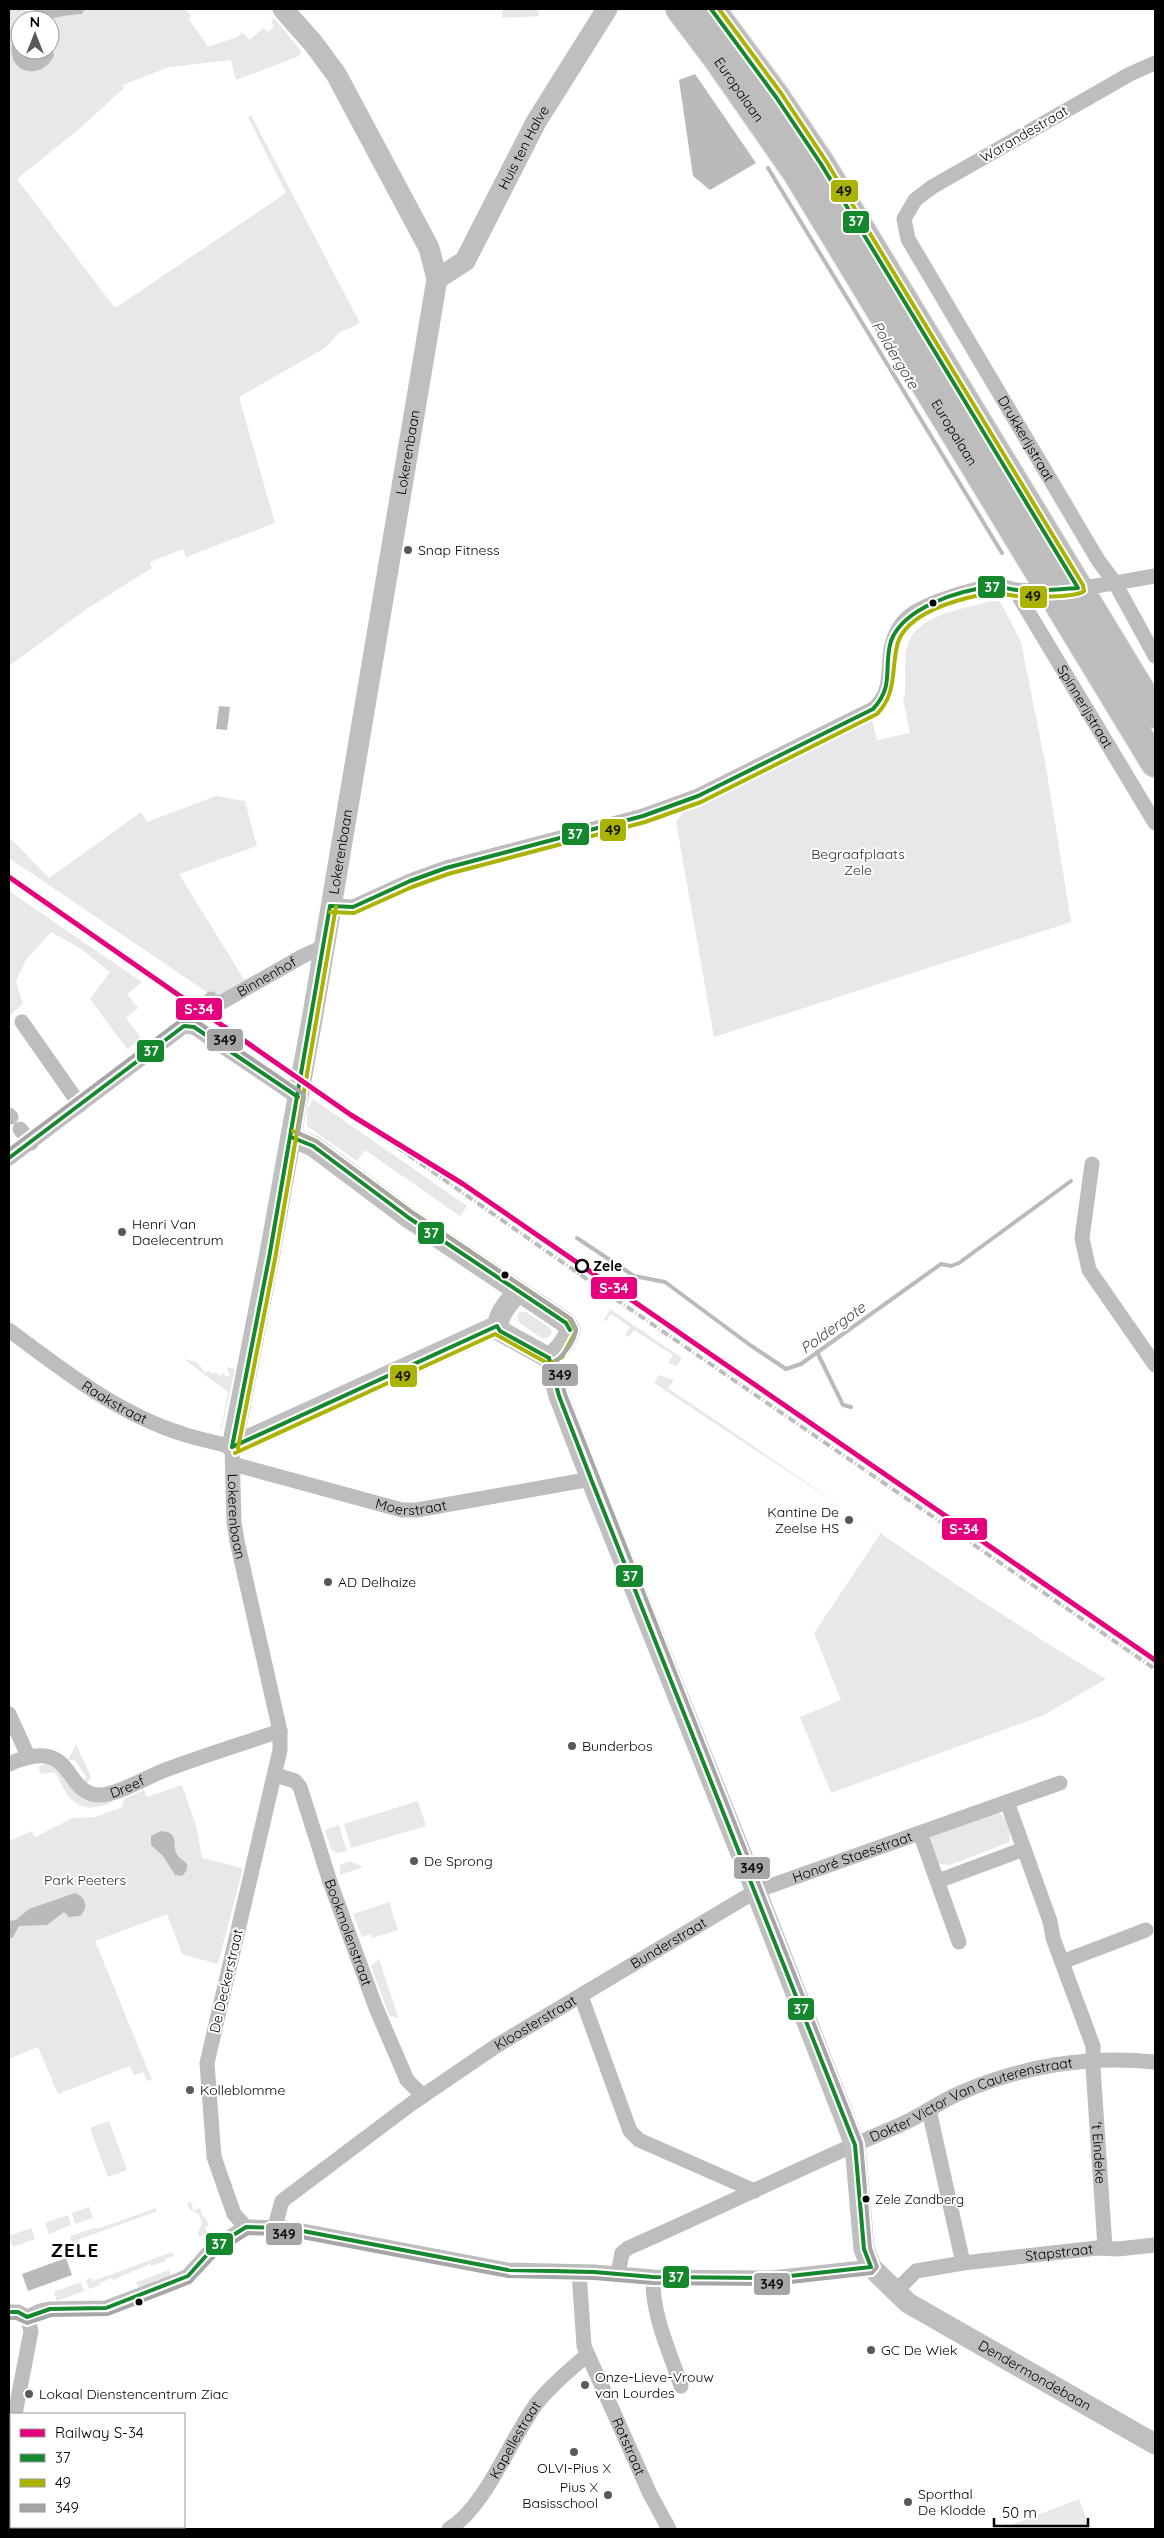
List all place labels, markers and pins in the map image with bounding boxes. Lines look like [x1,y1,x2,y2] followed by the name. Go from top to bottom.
[418,541,500,559] place label: Snap Fitness
[402,544,414,556] marker: Snap Fitness
[928,598,938,608] unlabelled marker
[132,1215,224,1249] place label: Henri Van Daelecentrum
[116,1226,128,1238] marker: Henri Van Daelecentrum
[593,1257,622,1275] place label: Zele
[575,1259,589,1273] marker: Zele
[500,1270,510,1280] unlabelled marker
[767,1503,839,1537] place label: Kantine De Zeelse HS
[843,1514,855,1526] marker: Kantine De Zeelse HS
[338,1573,416,1591] place label: AD Delhaize
[322,1576,334,1588] marker: AD Delhaize
[582,1737,652,1755] place label: Bunderbos
[566,1740,578,1752] marker: Bunderbos
[424,1852,493,1870] place label: De Sprong
[408,1855,420,1867] marker: De Sprong
[200,2081,285,2099] place label: Kolleblomme
[184,2084,196,2096] marker: Kolleblomme
[875,2191,964,2207] place label: Zele Zandberg
[861,2194,871,2204] marker: Zele Zandberg
[134,2297,144,2307] unlabelled marker
[881,2341,958,2359] place label: GC De Wiek
[865,2344,877,2356] marker: GC De Wiek
[595,2368,714,2402] place label: Onze-Lieve-Vrouw van Lourdes
[579,2379,591,2391] marker: Onze-Lieve-Vrouw van Lourdes
[39,2385,229,2403] place label: Lokaal Dienstencentrum Ziac
[23,2388,35,2400] marker: Lokaal Dienstencentrum Ziac
[568,2446,580,2458] marker: OLVI-Pius X
[537,2459,611,2477] place label: OLVI-Pius X
[522,2478,599,2512] place label: Pius X Basisschool
[918,2485,986,2519] place label: Sporthal De Klodde
[602,2489,614,2501] marker: Pius X Basisschool
[902,2496,914,2508] marker: Sporthal De Klodde

